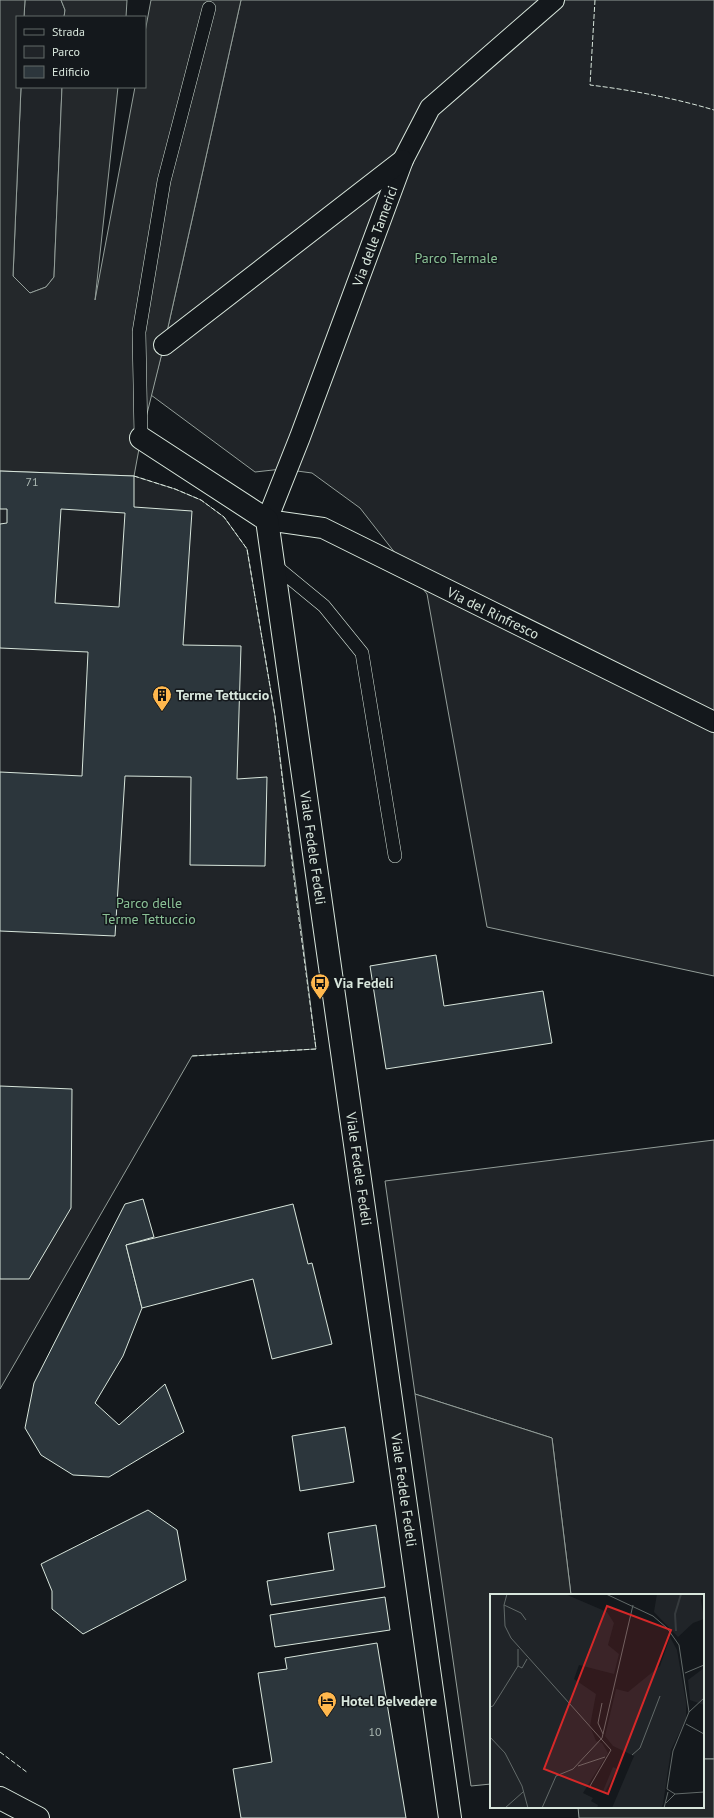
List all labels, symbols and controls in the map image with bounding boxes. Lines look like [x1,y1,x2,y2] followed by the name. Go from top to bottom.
[16,16,146,88] legend
[52,24,85,39] text: Strada
[52,44,80,59] text: Parco
[52,64,90,79] text: Edificio
[348,183,402,290] street label: Via delle Tamerici
[414,249,498,267] park label: Parco Termale
[25,474,39,489] house number: 71
[443,582,542,643] street label: Via del Rinfresco
[151,684,173,712] building icon: Terme Tettuccio
[176,686,270,704] place label: Terme Tettuccio
[296,789,330,906] street label: Viale Fedele Fedeli
[102,894,196,928] park label: Parco delle Terme Tettuccio
[309,972,331,1000] bus stop icon: Via Fedeli
[333,974,394,992] place label: Via Fedeli
[342,1110,376,1227] street label: Viale Fedele Fedeli
[387,1431,421,1548] street label: Viale Fedele Fedeli
[490,1594,704,1808] inset map
[316,1690,338,1718] hotel icon: Hotel Belvedere
[341,1692,437,1710] place label: Hotel Belvedere
[368,1724,382,1739] house number: 10

